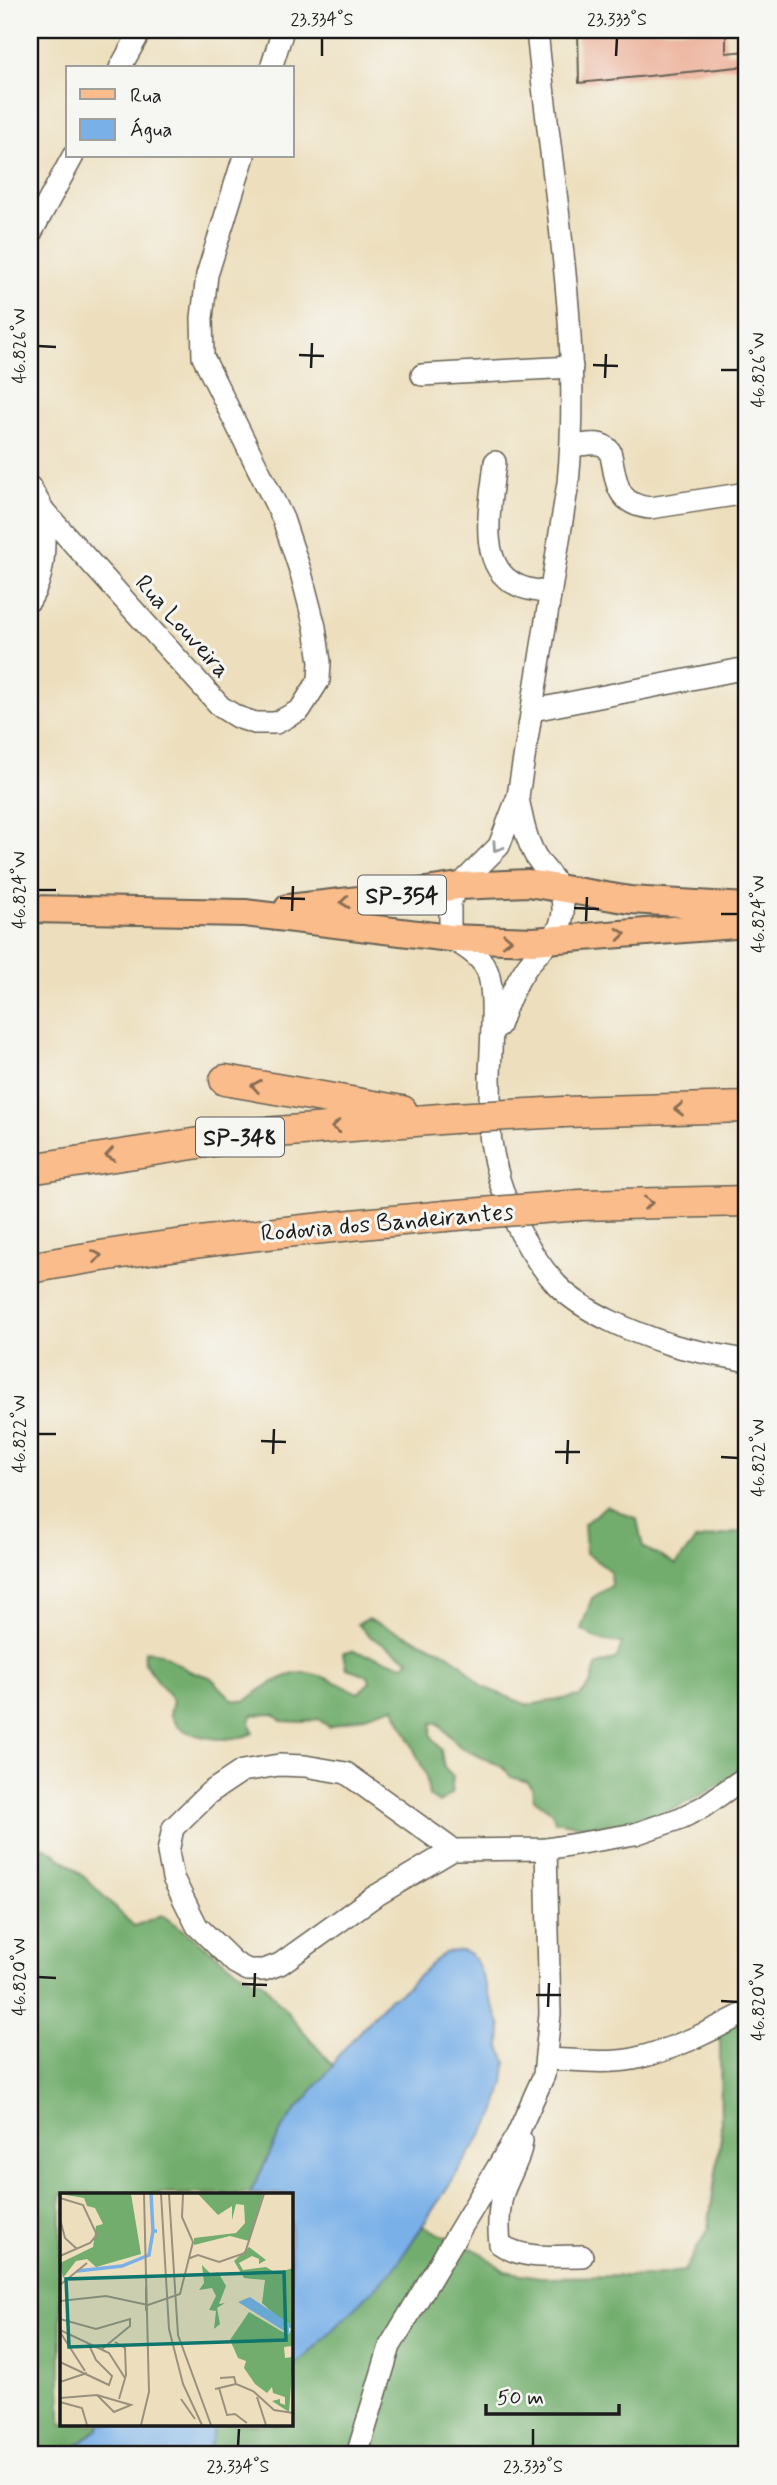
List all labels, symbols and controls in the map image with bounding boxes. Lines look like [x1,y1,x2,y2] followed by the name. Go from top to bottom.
[290,8,354,32] text: 23.334°S
[587,8,647,32] text: 23.333°S
[66,66,294,158] legend
[130,82,162,110] text: Rua
[130,116,172,144] text: Água
[8,308,32,384] text: 46.826°W
[747,332,771,408] text: 46.826°W
[127,569,236,685] street label: Rua Louveira
[492,839,505,852] one-way arrow
[8,851,32,929] text: 46.824°W
[747,875,771,953] text: 46.824°W
[358,876,446,914] road number: SP-354
[339,894,351,909] one-way arrow
[615,927,626,942] one-way arrow
[502,933,513,948] one-way arrow
[250,1079,261,1094] one-way arrow
[673,1101,684,1116] one-way arrow
[196,1118,284,1156] road number: SP-348
[330,1119,341,1134] one-way arrow
[104,1148,116,1163] one-way arrow
[643,1196,654,1211] one-way arrow
[259,1197,515,1250] street label: Rodovia dos Bandeirantes
[91,1249,103,1264] one-way arrow
[8,1395,32,1473] text: 46.822°W
[747,1419,771,1497] text: 46.822°W
[8,1938,32,2016] text: 46.820°W
[747,1963,771,2041] text: 46.820°W
[60,2193,292,2426] inset map
[486,2373,620,2417] scale bar
[497,2384,544,2412] text: 50 m
[206,2455,270,2479] text: 23.334°S
[503,2455,563,2479] text: 23.333°S

